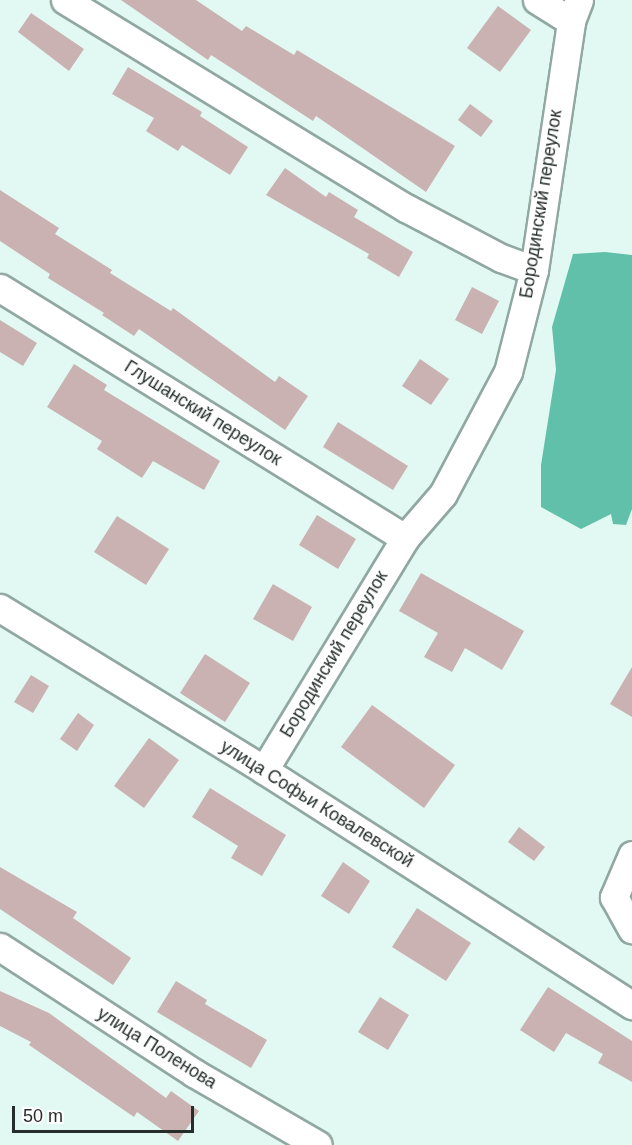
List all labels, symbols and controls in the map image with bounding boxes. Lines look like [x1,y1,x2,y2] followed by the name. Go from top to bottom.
[515,108,567,300] street label: Бородинский переулок
[120,356,286,470] street label: Глушанский переулок
[276,567,392,741] street label: Бородинский переулок
[216,736,418,872] street label: улица Софьи Ковалевской
[93,1003,221,1093] street label: улица Поленова
[15,1094,196,1132] scale bar
[23,1106,63,1126] text: 50 m

